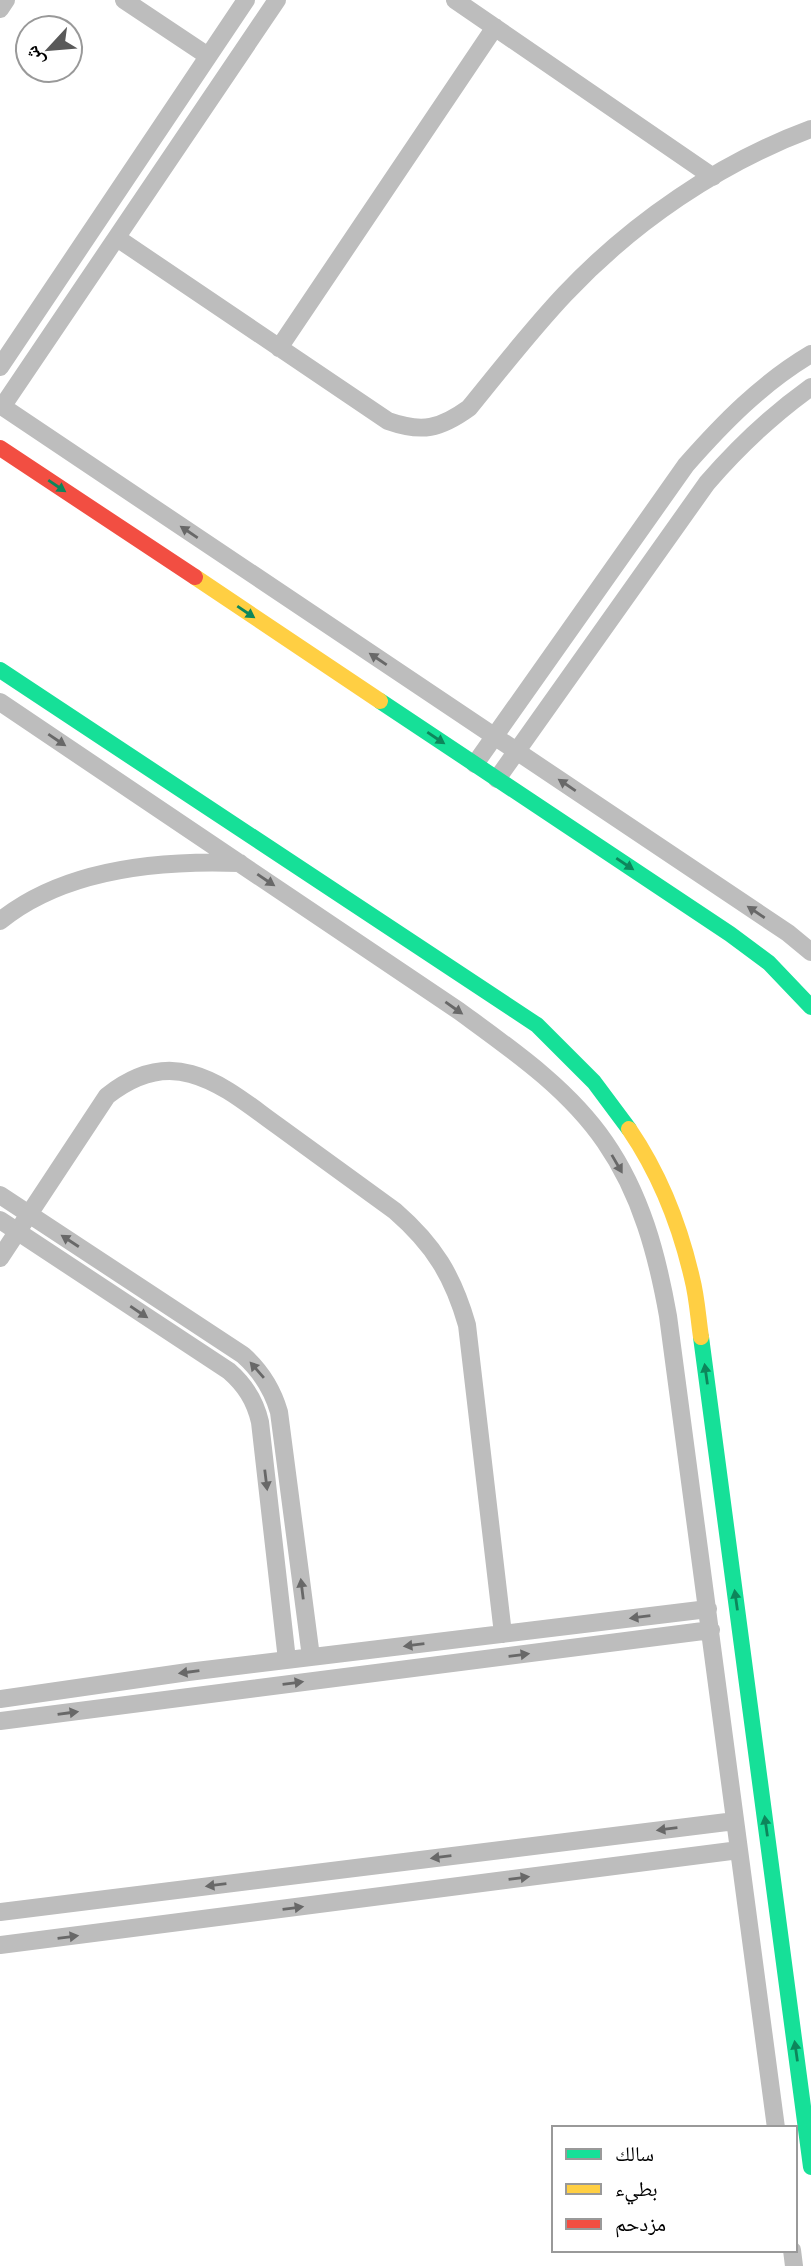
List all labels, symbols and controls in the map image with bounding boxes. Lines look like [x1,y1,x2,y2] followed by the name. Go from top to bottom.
[14,14,84,84] north arrow
[19,42,49,71] text: ش
[48,479,66,493] one-way arrow
[180,525,198,539] one-way arrow
[237,605,255,619] one-way arrow
[368,652,388,665] one-way arrow
[426,731,445,744] one-way arrow
[47,733,66,746] one-way arrow
[558,778,576,792] one-way arrow
[616,857,634,871] one-way arrow
[257,873,275,887] one-way arrow
[747,906,766,919] one-way arrow
[445,1001,463,1015] one-way arrow
[611,1154,623,1173] one-way arrow
[61,1234,79,1248] one-way arrow
[129,1305,148,1318] one-way arrow
[250,1361,265,1378] one-way arrow
[701,1363,712,1385] one-way arrow
[261,1469,272,1491] one-way arrow
[297,1578,308,1600] one-way arrow
[731,1589,742,1611] one-way arrow
[629,1612,651,1623] one-way arrow
[403,1639,425,1650] one-way arrow
[508,1649,530,1660] one-way arrow
[177,1667,199,1678] one-way arrow
[282,1678,304,1689] one-way arrow
[57,1707,79,1718] one-way arrow
[760,1814,771,1836] one-way arrow
[656,1823,678,1834] one-way arrow
[430,1852,452,1863] one-way arrow
[508,1873,530,1884] one-way arrow
[204,1880,226,1891] one-way arrow
[282,1902,304,1913] one-way arrow
[57,1931,79,1942] one-way arrow
[790,2040,801,2062] one-way arrow
[552,2126,797,2252] legend
[615,2139,654,2167] text: سالك
[615,2174,658,2205] text: بطيء
[615,2209,666,2238] text: مزدحم

